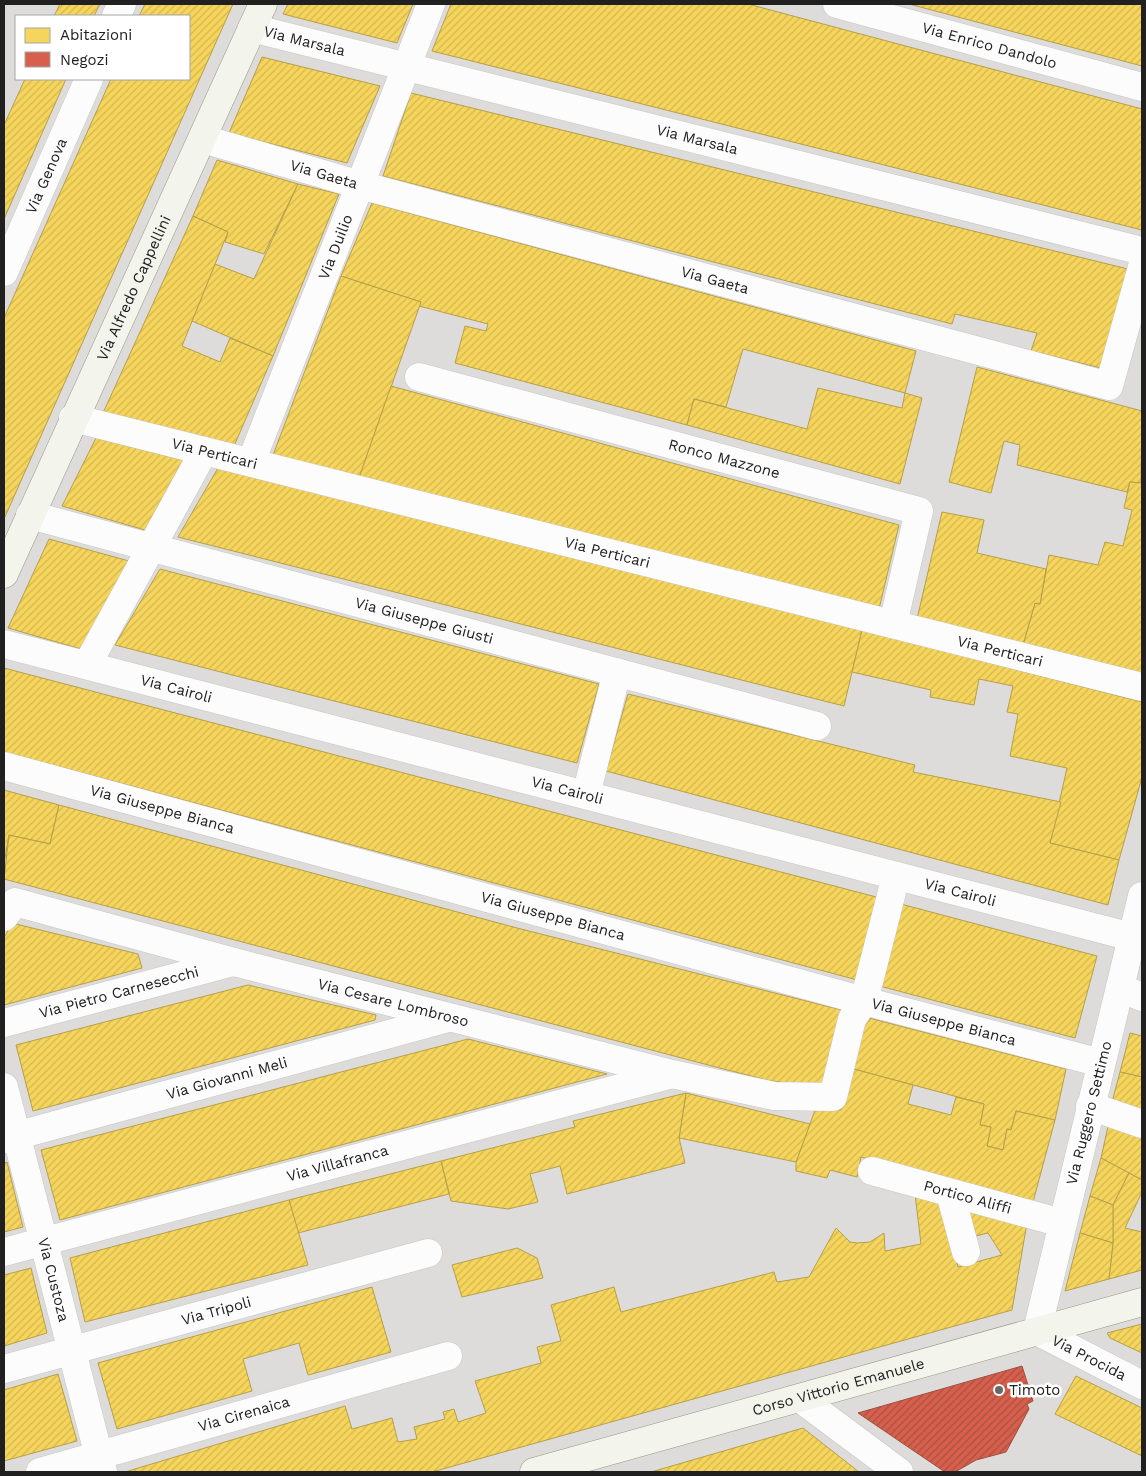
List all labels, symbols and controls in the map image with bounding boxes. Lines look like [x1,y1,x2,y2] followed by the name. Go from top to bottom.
[15,15,190,80] legend
[920,19,1059,72] street label: Via Enrico Dandolo
[262,22,348,60] street label: Via Marsala
[60,26,132,44] text: Abitazioni
[60,51,108,69] text: Negozi
[655,121,740,159] street label: Via Marsala
[22,135,71,217] street label: Via Genova
[288,156,360,193] street label: Via Gaeta
[315,212,356,282] street label: Via Duilio
[93,213,175,364] street label: Via Alfredo Cappellini
[679,263,751,298] street label: Via Gaeta
[170,434,259,473] street label: Via Perticari
[667,435,782,482] street label: Ronco Mazzone
[563,533,652,572] street label: Via Perticari
[353,593,495,648] street label: Via Giuseppe Giusti
[955,632,1045,671] street label: Via Perticari
[139,671,214,707] street label: Via Cairoli
[530,772,605,808] street label: Via Cairoli
[88,781,237,838] street label: Via Giuseppe Bianca
[923,874,998,910] street label: Via Cairoli
[479,888,628,944] street label: Via Giuseppe Bianca
[37,963,201,1022] street label: Via Pietro Carnesecchi
[316,975,471,1031] street label: Via Cesare Lombroso
[870,994,1019,1050] street label: Via Giuseppe Bianca
[1062,1039,1116,1187] street label: Via Ruggero Settimo
[164,1053,289,1103] street label: Via Giovanni Meli
[285,1141,391,1185] street label: Via Villafranca
[922,1177,1013,1218] street label: Portico Aliffi
[34,1236,73,1324] street label: Via Custoza
[179,1293,253,1329] street label: Via Tripoli
[1049,1331,1130,1385] street label: Via Procida
[750,1354,927,1420] street label: Corso Vittorio Emanuele
[1009,1381,1060,1399] place label: Timoto
[993,1384,1005,1396] marker: Timoto
[196,1392,292,1436] street label: Via Cirenaica

